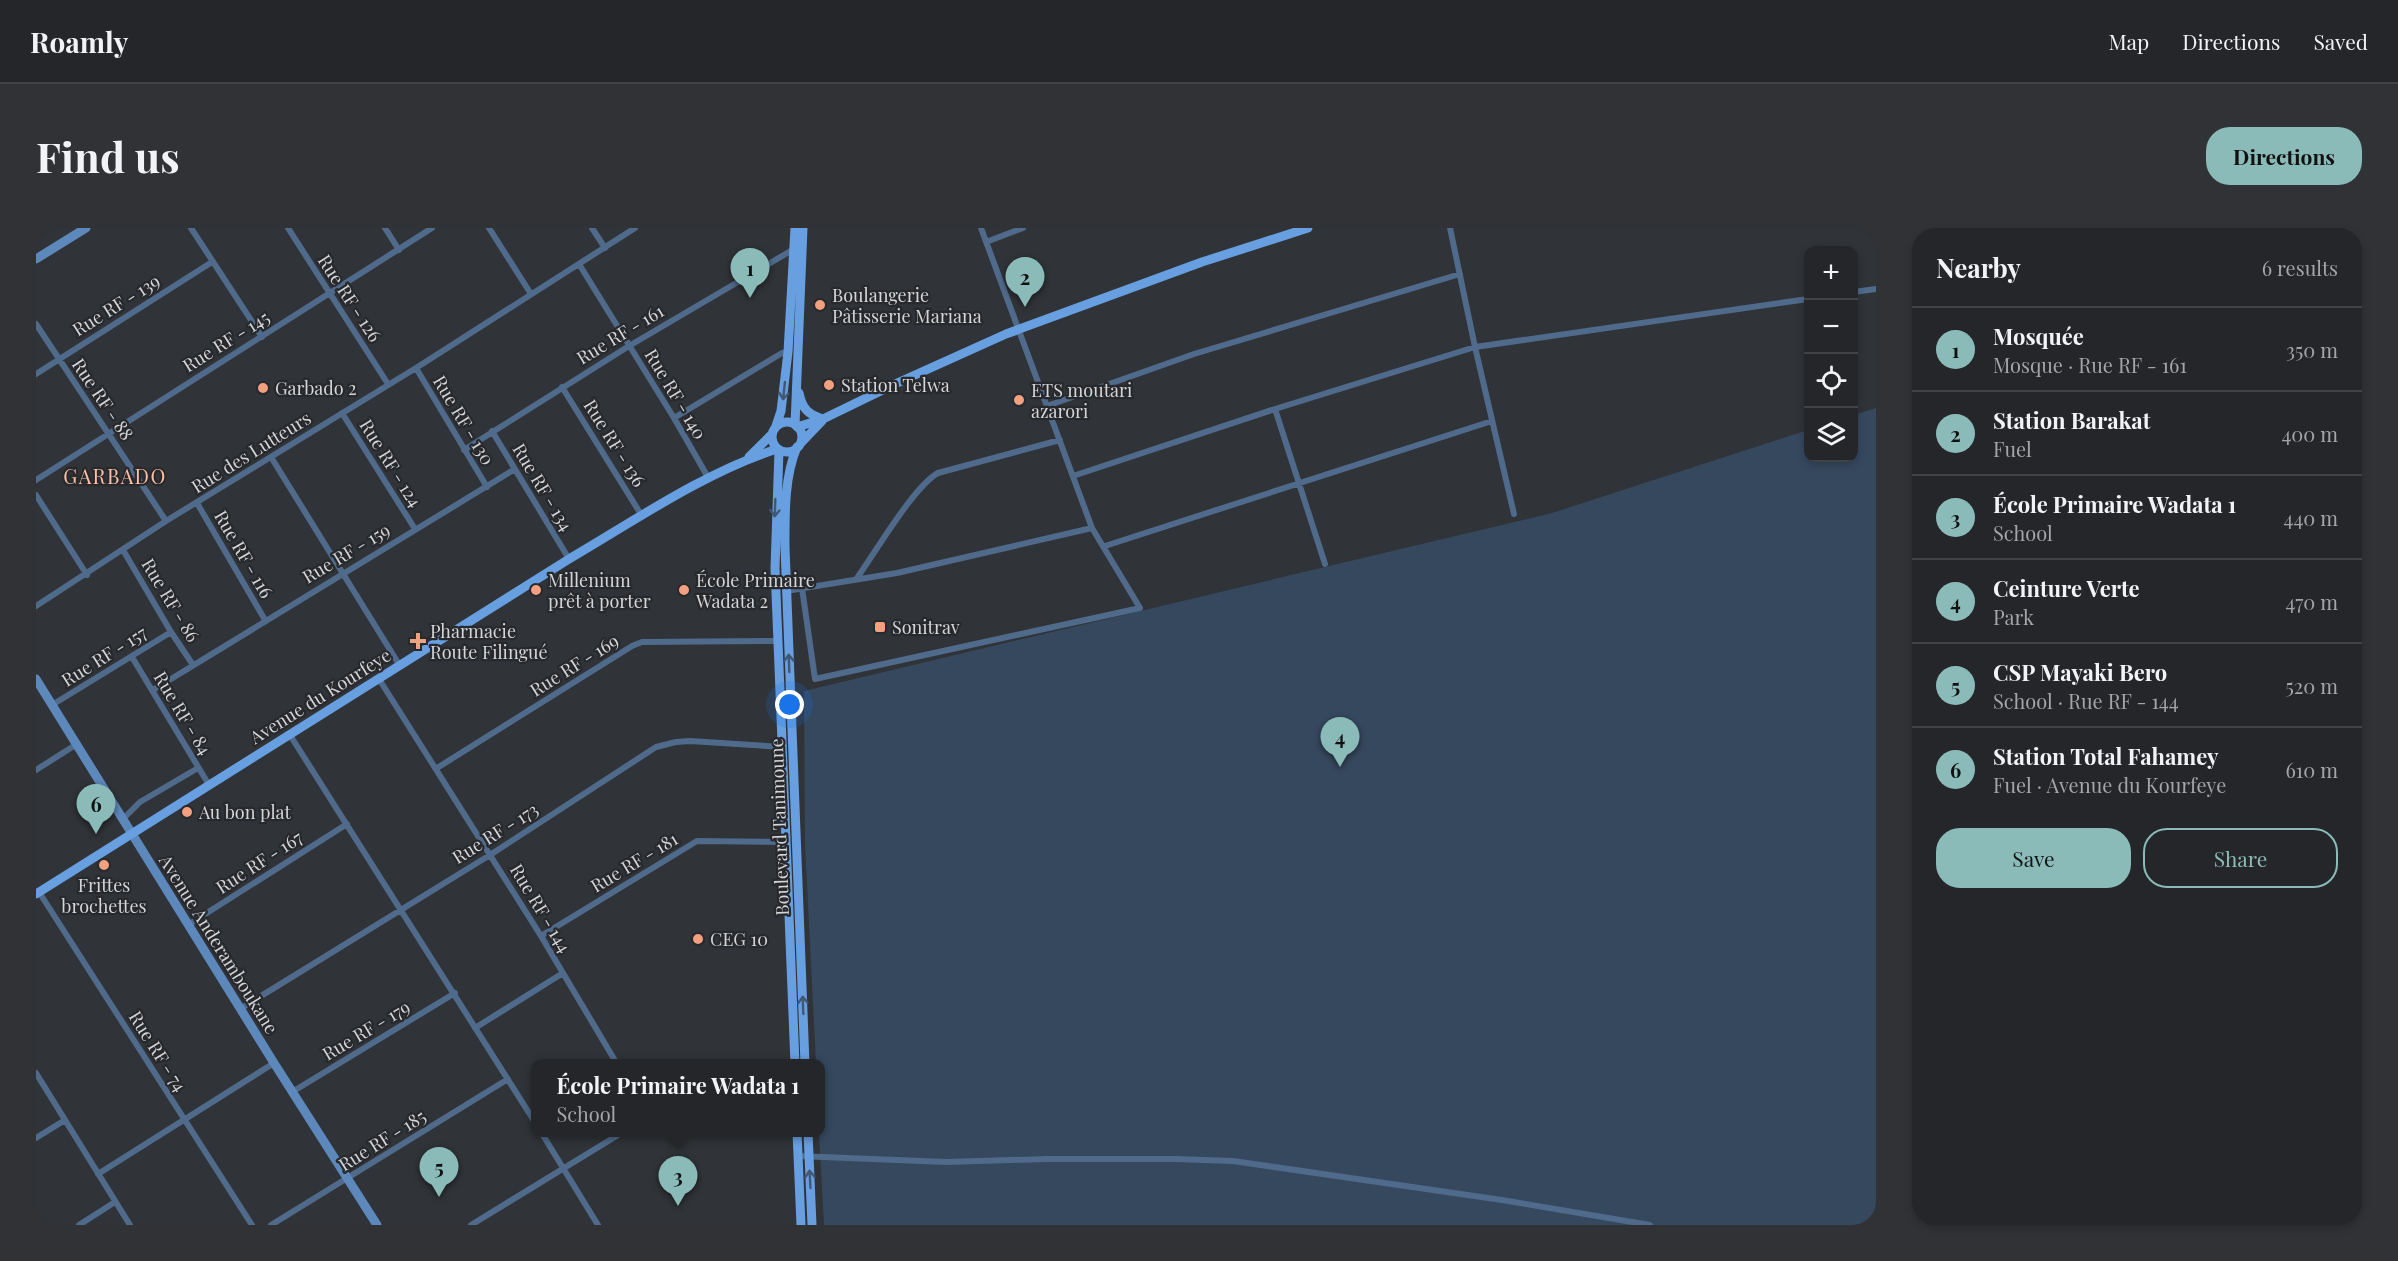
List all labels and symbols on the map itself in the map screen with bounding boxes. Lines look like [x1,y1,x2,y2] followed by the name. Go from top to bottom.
[730,248,770,298] pin: 1
[313,250,387,346] street label: Rue RF - 126
[1006,257,1044,307] pin: 2
[68,269,164,341] street label: Rue RF - 139
[832,283,982,328] place label: Boulangerie Pâtisserie Mariana
[572,298,668,369] street label: Rue RF - 161
[813,298,827,312] marker: Boulangerie Pâtisserie Mariana
[178,305,274,377] street label: Rue RF - 145
[640,344,712,444] street label: Rue RF - 140
[67,353,139,445] street label: Rue RF - 88
[428,371,500,469] street label: Rue RF - 130
[841,373,950,397] place label: Station Telwa
[275,376,357,400] place label: Garbado 2
[822,378,836,392] marker: Station Telwa
[1031,378,1132,423] place label: ETS moutari azarori
[256,381,270,395] marker: Garbado 2
[778,381,789,400] one-way arrow
[1012,393,1026,407] marker: ETS moutari azarori
[579,395,651,491] street label: Rue RF - 136
[187,406,315,498] street label: Rue des Lutteurs
[355,415,428,512] street label: Rue RF - 124
[507,439,579,535] street label: Rue RF - 134
[63,462,167,489] district label: GARBADO
[770,498,781,518] one-way arrow
[209,506,279,602] street label: Rue RF - 116
[298,517,394,589] street label: Rue RF - 159
[137,554,205,646] street label: Rue RF - 86
[548,568,651,613] place label: Millenium prêt à porter
[695,568,815,613] place label: École Primaire Wadata 2
[529,583,543,597] marker: Millenium prêt à porter
[677,583,691,597] marker: École Primaire Wadata 2
[892,615,960,639] place label: Sonitrav
[430,619,548,664] place label: Pharmacie Route Filingué
[57,620,152,692] street label: Rue RF - 157
[873,620,887,634] marker: Sonitrav
[525,628,623,702] street label: Rue RF - 169
[411,634,425,648] marker: Pharmacie Route Filingué
[244,643,395,750] street label: Avenue du Kourfeye
[784,654,795,674] one-way arrow
[149,667,217,759] street label: Rue RF - 84
[775,690,804,719] your location
[1320,718,1360,767] pin: 4
[764,738,794,916] street label: Boulevard Tanimoune
[76,784,116,834] pin: 6
[447,797,543,869] street label: Rue RF - 173
[198,800,292,824] place label: Au bon plat
[180,805,194,819] marker: Au bon plat
[211,825,307,899] street label: Rue RF - 167
[586,826,682,897] street label: Rue RF - 181
[153,849,284,1038] street label: Avenue Anderamboukane
[97,858,111,872] marker: Frittes brochettes
[505,859,577,957] street label: Rue RF - 144
[61,873,147,918] place label: Frittes brochettes
[710,927,768,951] place label: CEG 10
[691,932,705,946] marker: CEG 10
[318,994,414,1066] street label: Rue RF - 179
[798,996,809,1016] one-way arrow
[124,1006,192,1096] street label: Rue RF - 74
[334,1104,430,1176] street label: Rue RF - 185
[420,1148,458,1197] pin: 5
[658,1156,698,1206] pin: 3
[804,1169,815,1189] one-way arrow

